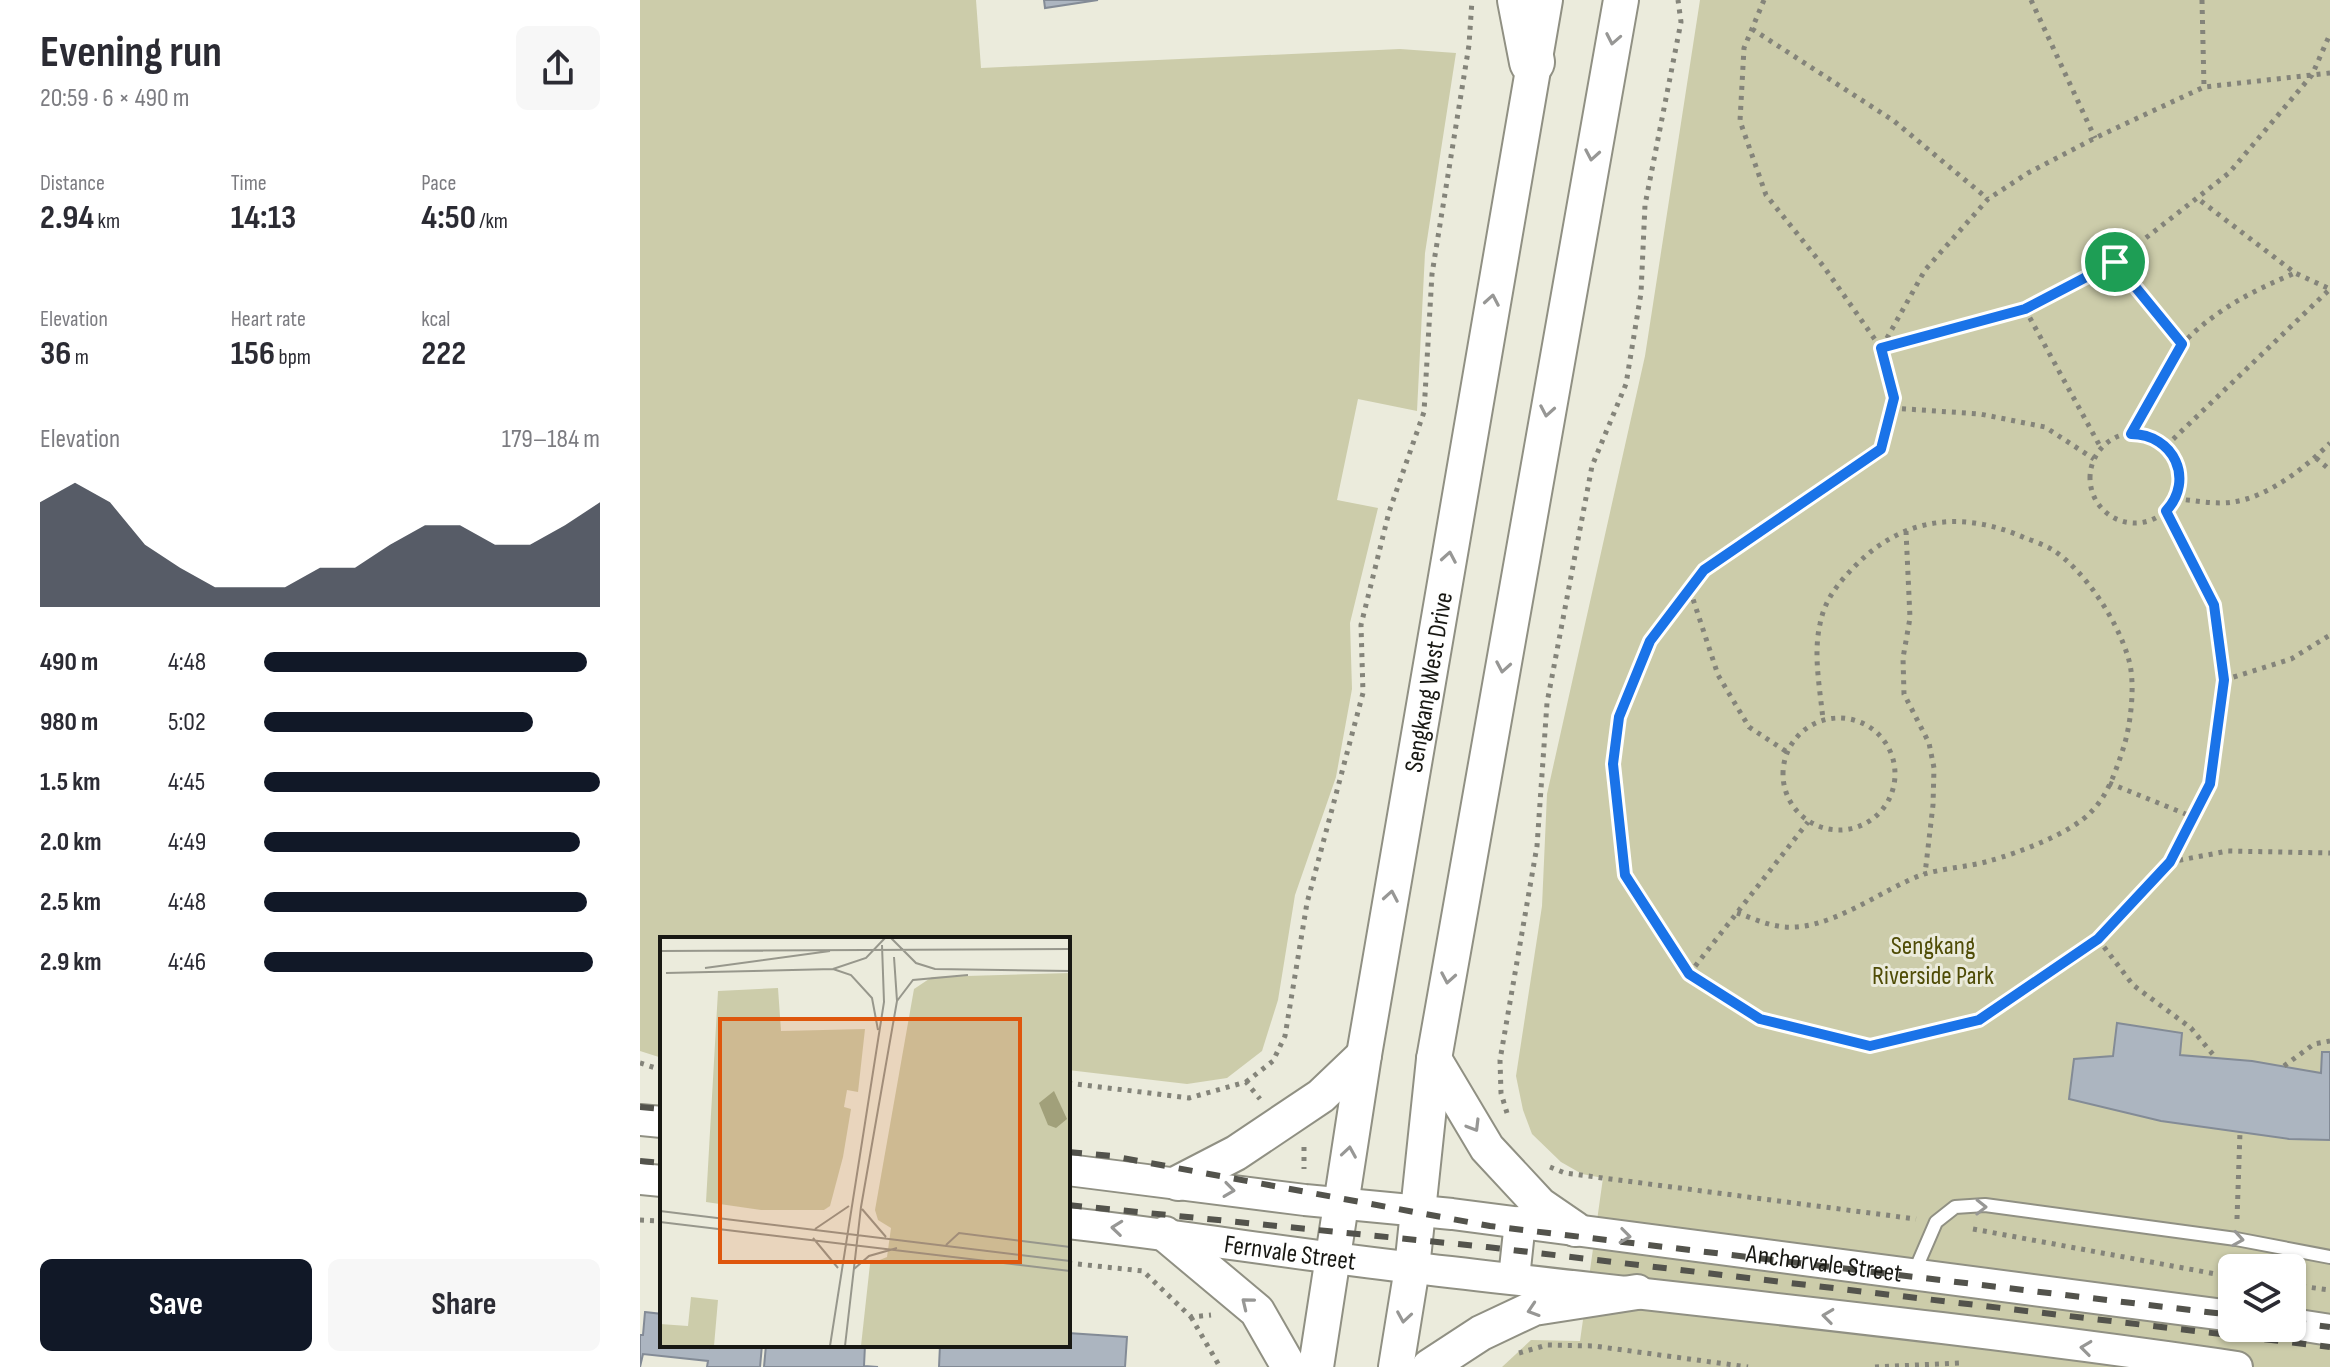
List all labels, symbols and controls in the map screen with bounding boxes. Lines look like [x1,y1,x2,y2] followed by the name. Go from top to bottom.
[40,26,222,79] text: Evening run
[516,26,600,110] button: share
[1606,32,1623,46] one-way arrow
[40,83,190,114] text: 20:59 · 6 × 490 m
[1585,148,1602,161] one-way arrow
[40,170,105,197] text: Distance
[231,170,267,197] text: Time
[421,170,456,197] text: Pace
[40,197,94,238] text: 2.94
[231,197,296,238] text: 14:13
[421,197,476,238] text: 4:50
[94,208,120,235] text: km
[476,208,508,235] text: /km
[2081,228,2149,296] pin
[2093,240,2137,284] icon: arrive
[1483,293,1500,307] one-way arrow
[40,306,108,333] text: Elevation
[231,306,306,333] text: Heart rate
[421,306,450,333] text: kcal
[40,333,71,374] text: 36
[231,333,275,374] text: 156
[421,333,466,374] text: 222
[71,344,89,371] text: m
[275,344,311,371] text: bpm
[1540,404,1557,418] one-way arrow
[40,424,120,455] text: Elevation
[502,424,600,455] text: 179–184 m
[1439,550,1456,563] one-way arrow
[1399,590,1460,775] street label: Sengkang West Drive
[40,647,98,678] text: 490 m
[168,647,206,678] text: 4:48
[1495,660,1512,674] one-way arrow
[40,707,98,738] text: 980 m
[168,707,206,738] text: 5:02
[40,767,100,798] text: 1.5 km
[168,767,205,798] text: 4:45
[40,827,101,858] text: 2.0 km
[168,827,206,858] text: 4:49
[40,887,101,918] text: 2.5 km
[168,887,206,918] text: 4:48
[1382,889,1399,903] one-way arrow
[1872,931,1994,992] park label: Sengkang Riverside Park
[660,937,1070,1347] inset map
[40,947,102,978] text: 2.9 km
[168,947,206,978] text: 4:46
[1441,971,1458,985] one-way arrow
[1464,1117,1480,1132] one-way arrow
[1340,1146,1357,1159] one-way arrow
[1222,1181,1236,1198] one-way arrow
[1975,1198,1987,1215] one-way arrow
[1110,1220,1123,1237] one-way arrow
[1618,1227,1632,1244] one-way arrow
[1222,1229,1358,1278] street label: Fernvale Street
[2231,1230,2245,1247] one-way arrow
[1743,1239,1904,1290] street label: Anchorvale Street
[2218,1254,2306,1342] map controls
[2218,1254,2306,1342] button: layers
[40,1259,312,1351] button: Save
[328,1259,600,1351] button: Share
[1241,1298,1256,1312] one-way arrow
[1527,1301,1541,1317] one-way arrow
[1821,1308,1835,1325] one-way arrow
[1396,1311,1413,1324] one-way arrow
[2079,1340,2093,1357] one-way arrow

